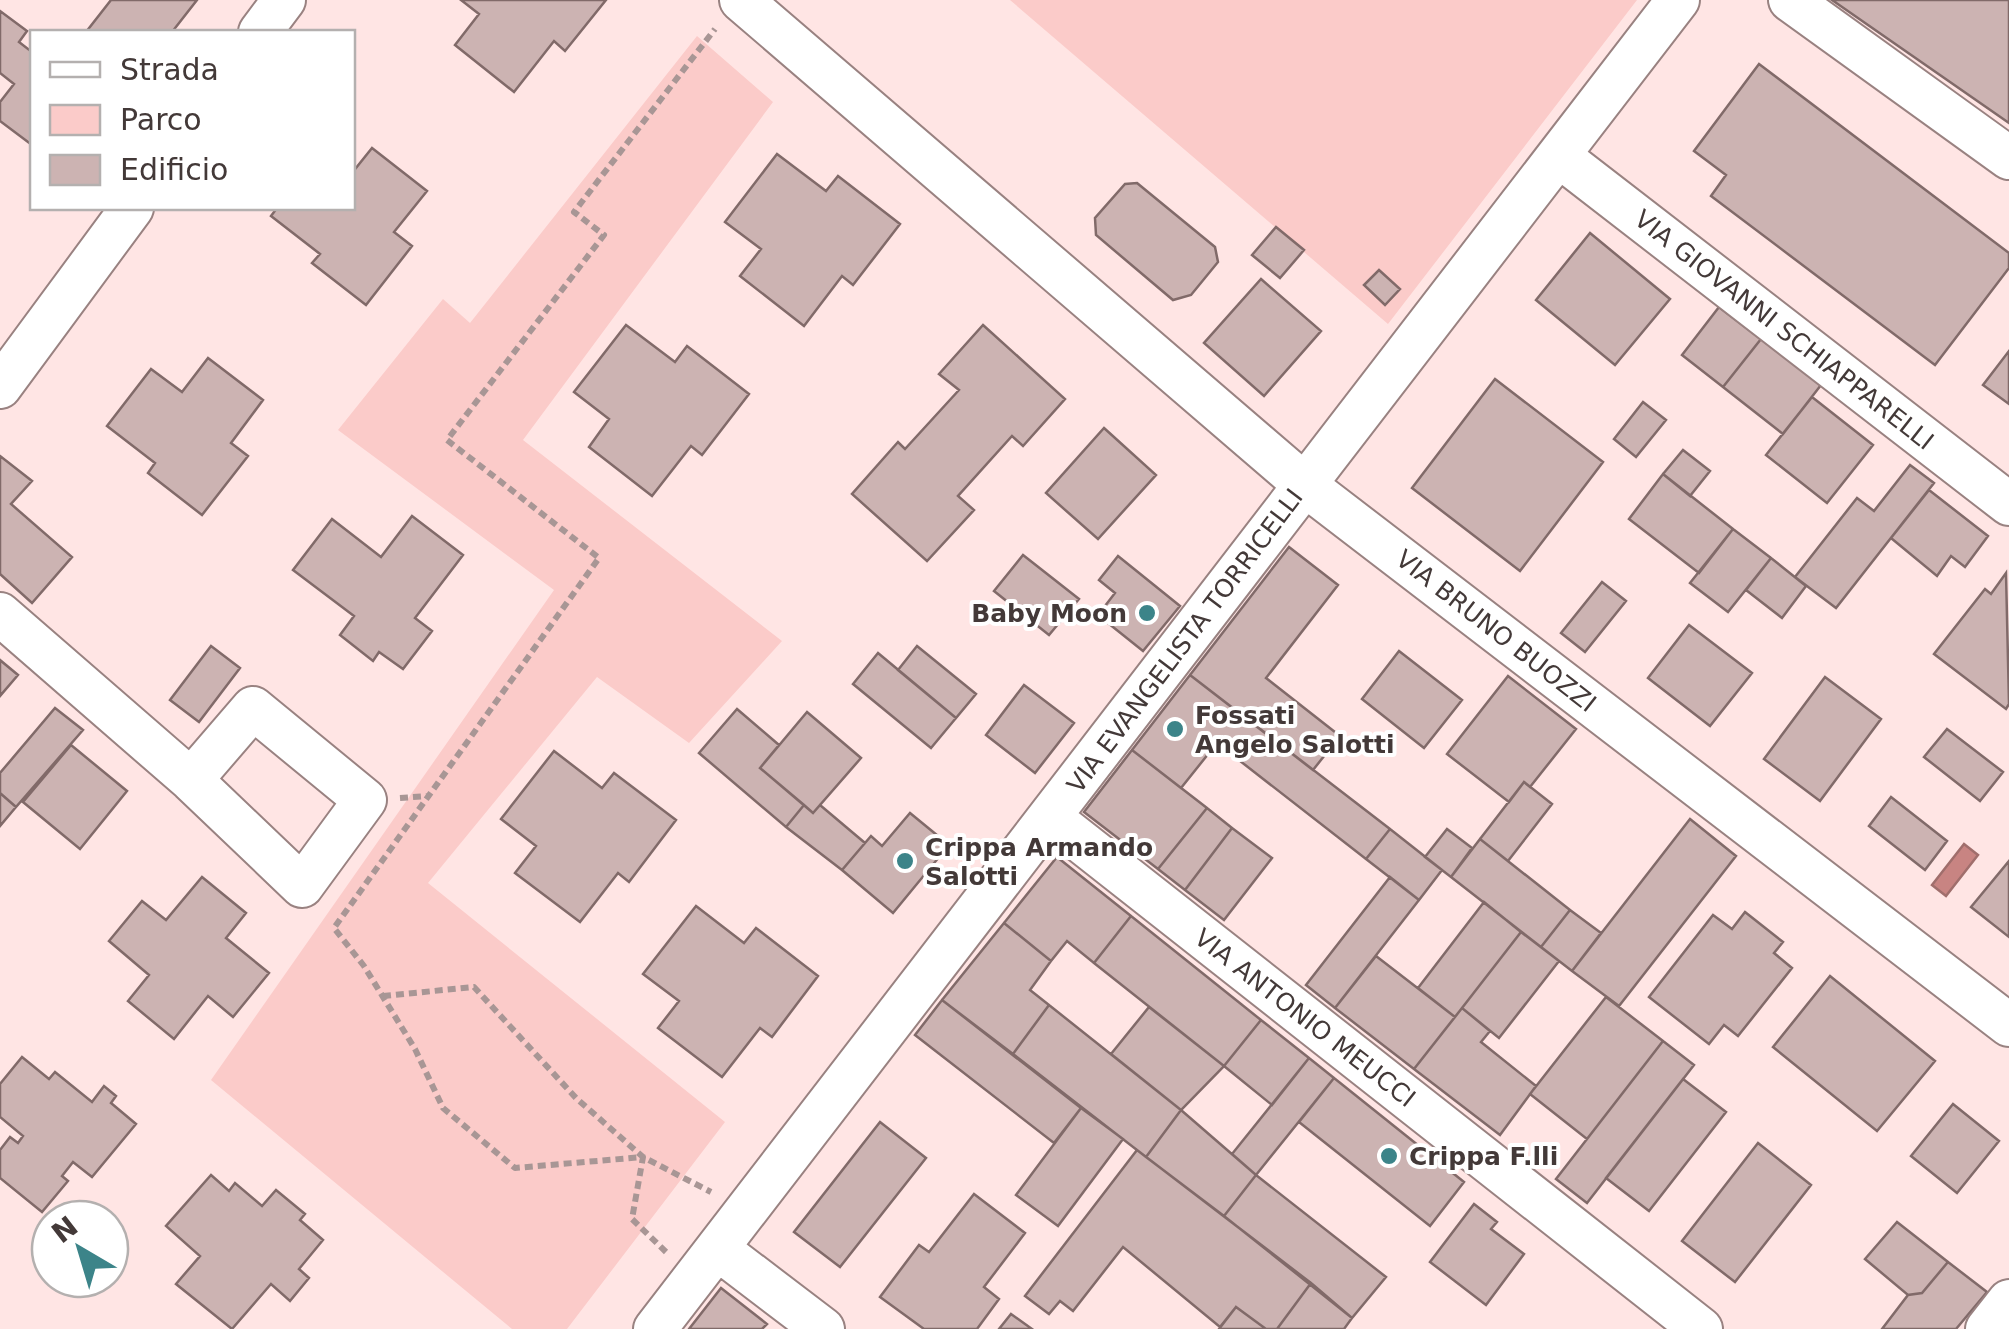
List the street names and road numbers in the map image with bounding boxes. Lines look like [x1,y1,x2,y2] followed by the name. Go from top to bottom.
[1629,204,1939,456] street label: VIA GIOVANNI SCHIAPPARELLI
[1061,483,1309,799] street label: VIA EVANGELISTA TORRICELLI
[1390,544,1602,718] street label: VIA BRUNO BUOZZI
[1189,923,1421,1113] street label: VIA ANTONIO MEUCCI

